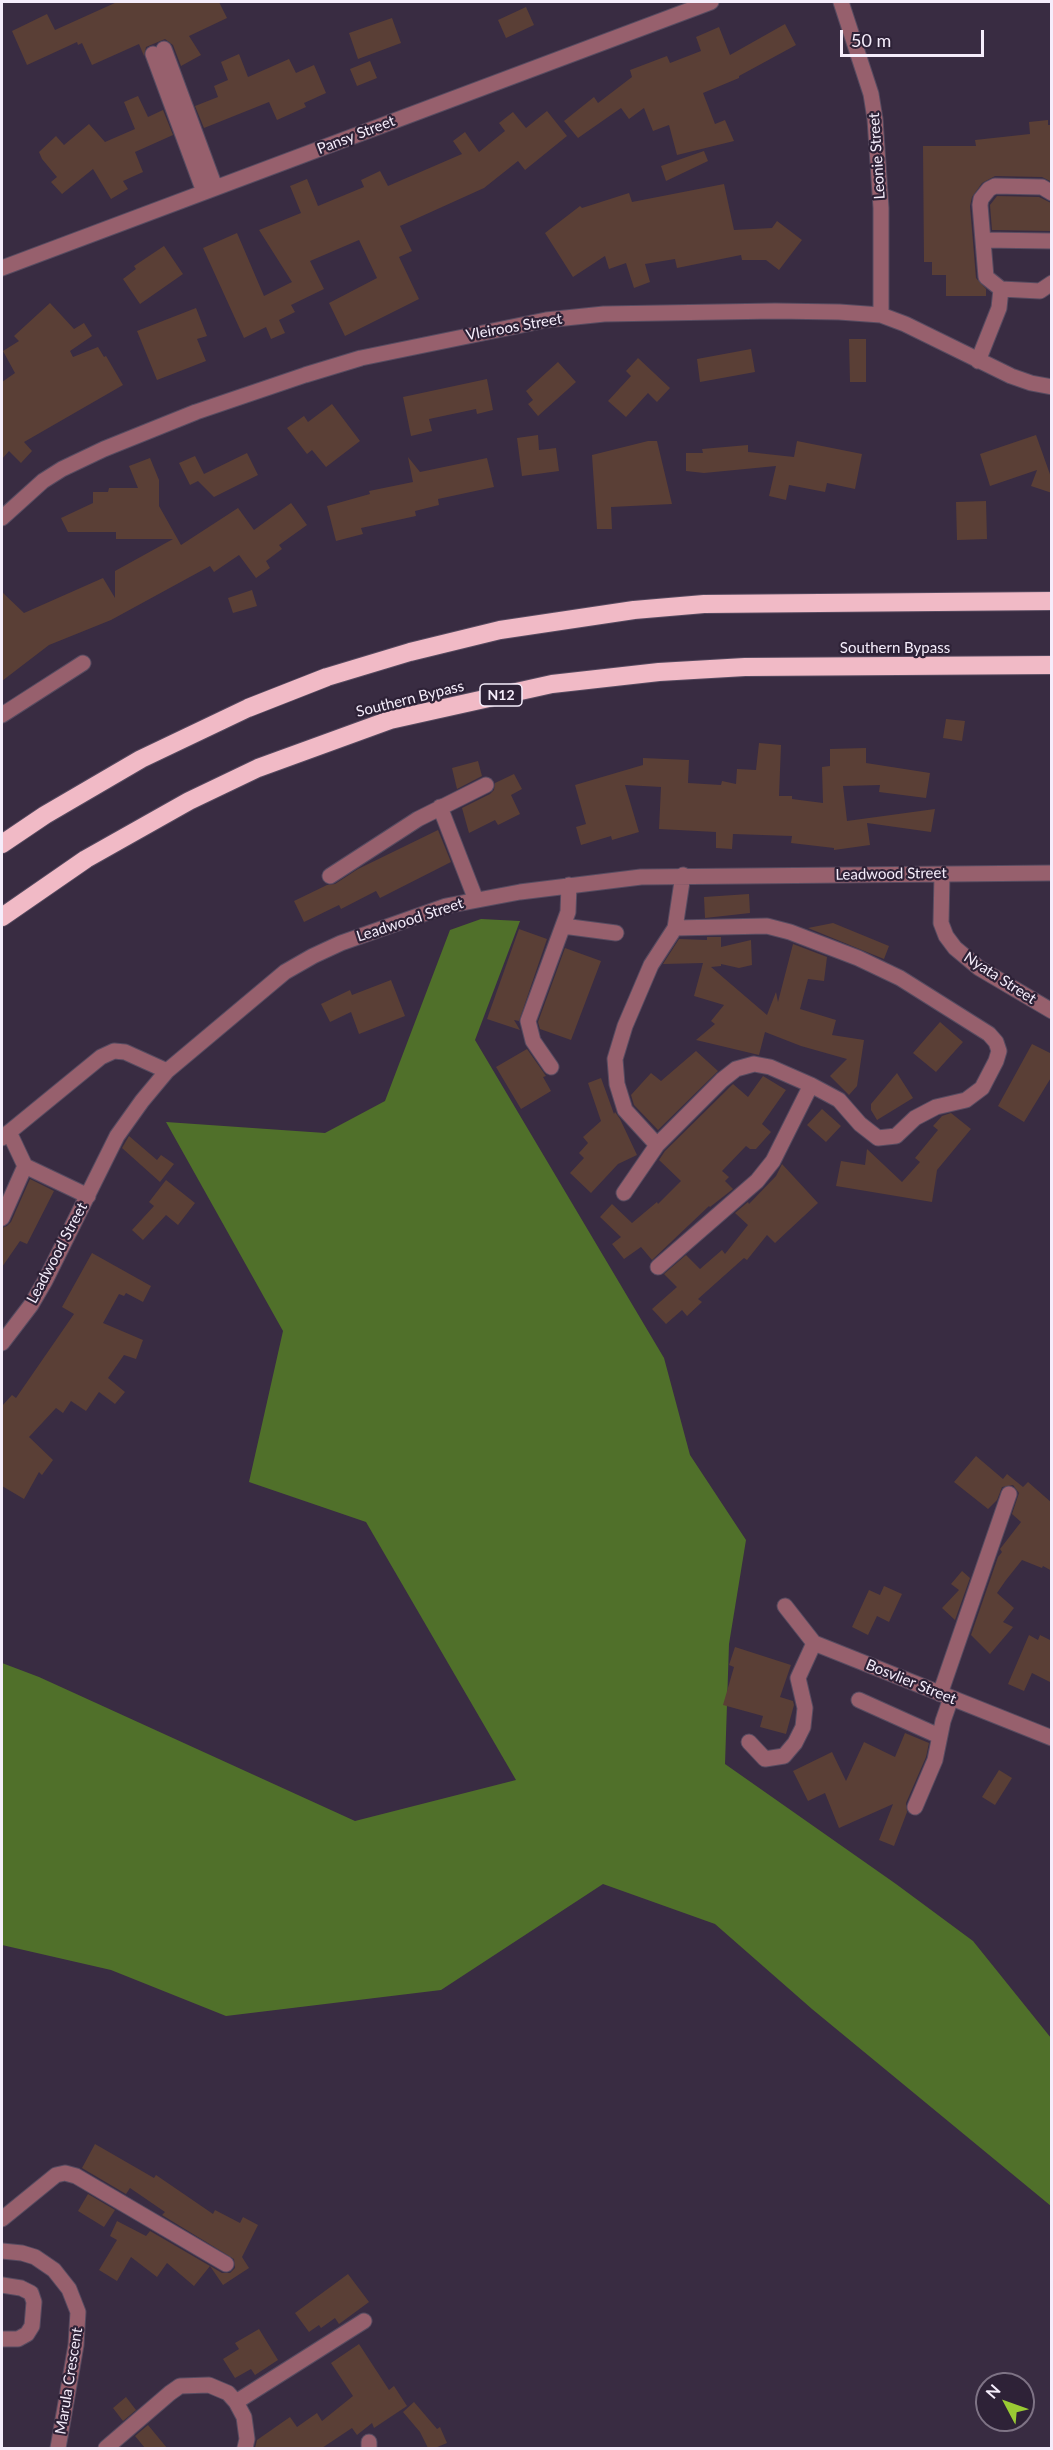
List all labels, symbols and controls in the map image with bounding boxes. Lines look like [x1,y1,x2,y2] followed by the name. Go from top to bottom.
[843,18,987,56] scale bar
[851,29,891,51] text: 50 m
[314,112,398,158] street label: Pansy Street
[865,112,889,200] street label: Leonie Street
[465,310,563,344] street label: Vleiroos Street
[840,639,950,657] street label: Southern Bypass
[354,677,466,721] street label: Southern Bypass
[480,684,522,706] road number: N12
[835,864,947,884] street label: Leadwood Street
[354,894,466,946] street label: Leadwood Street
[961,948,1039,1008] street label: Nyata Street
[23,1200,91,1306] street label: Leadwood Street
[863,1656,959,1708] street label: Bosvlier Street
[52,2326,86,2436] street label: Marula Crescent
[975,2372,1035,2432] north arrow
[981,2380,1004,2402] text: N

